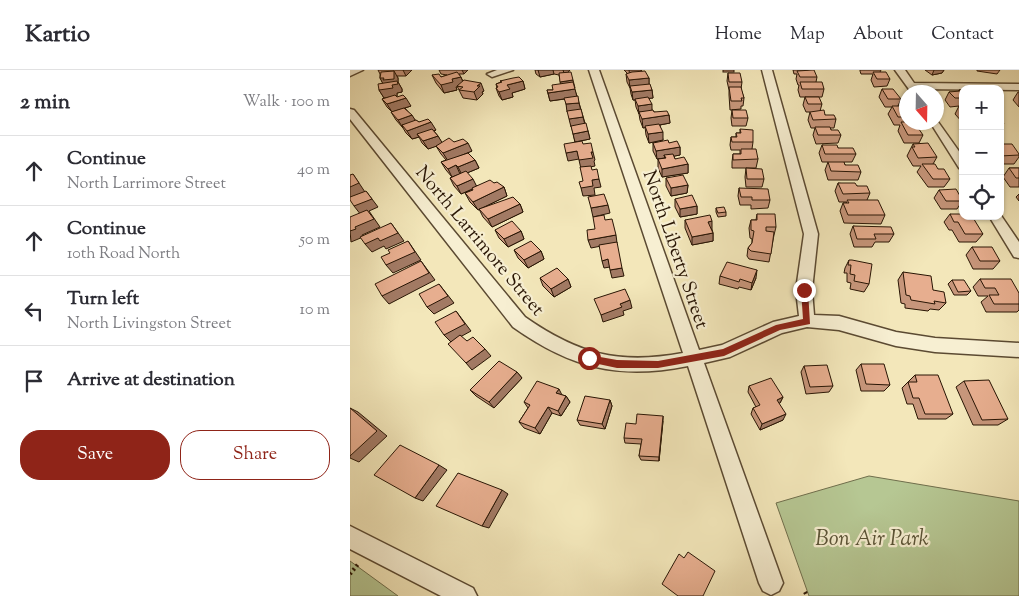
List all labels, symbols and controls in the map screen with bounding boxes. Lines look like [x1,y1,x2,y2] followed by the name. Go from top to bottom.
[25,18,90,52] text: Kartio
[715,22,762,48] text: Home
[790,22,825,48] text: Map
[853,22,903,48] text: About
[931,22,994,48] text: Contact
[899,85,944,130] north arrow
[959,85,1004,220] map controls
[959,85,1004,130] button: +
[20,88,70,118] text: 2 min
[243,91,330,114] text: Walk · 100 m
[959,130,1004,175] button: −
[67,146,146,173] text: Continue
[20,157,48,185] icon: ahead
[297,159,330,182] text: 40 m
[408,161,550,323] street label: North Larrimore Street
[635,167,715,333] street label: North Liberty Street
[67,173,226,196] text: North Larrimore Street
[959,175,1004,220] button: locate
[67,216,146,243] text: Continue
[20,227,48,255] icon: ahead
[299,229,330,252] text: 50 m
[67,243,180,266] text: 10th Road North
[793,279,816,302] route end
[67,286,139,313] text: Turn left
[20,297,48,325] icon: left
[300,299,330,322] text: 10 m
[67,313,231,336] text: North Livingston Street
[578,347,601,370] route start
[20,367,48,395] icon: arrive
[67,367,235,394] text: Arrive at destination
[20,430,170,480] button: Save
[180,430,330,480] button: Share
[815,524,929,556] park label: Bon Air Park

